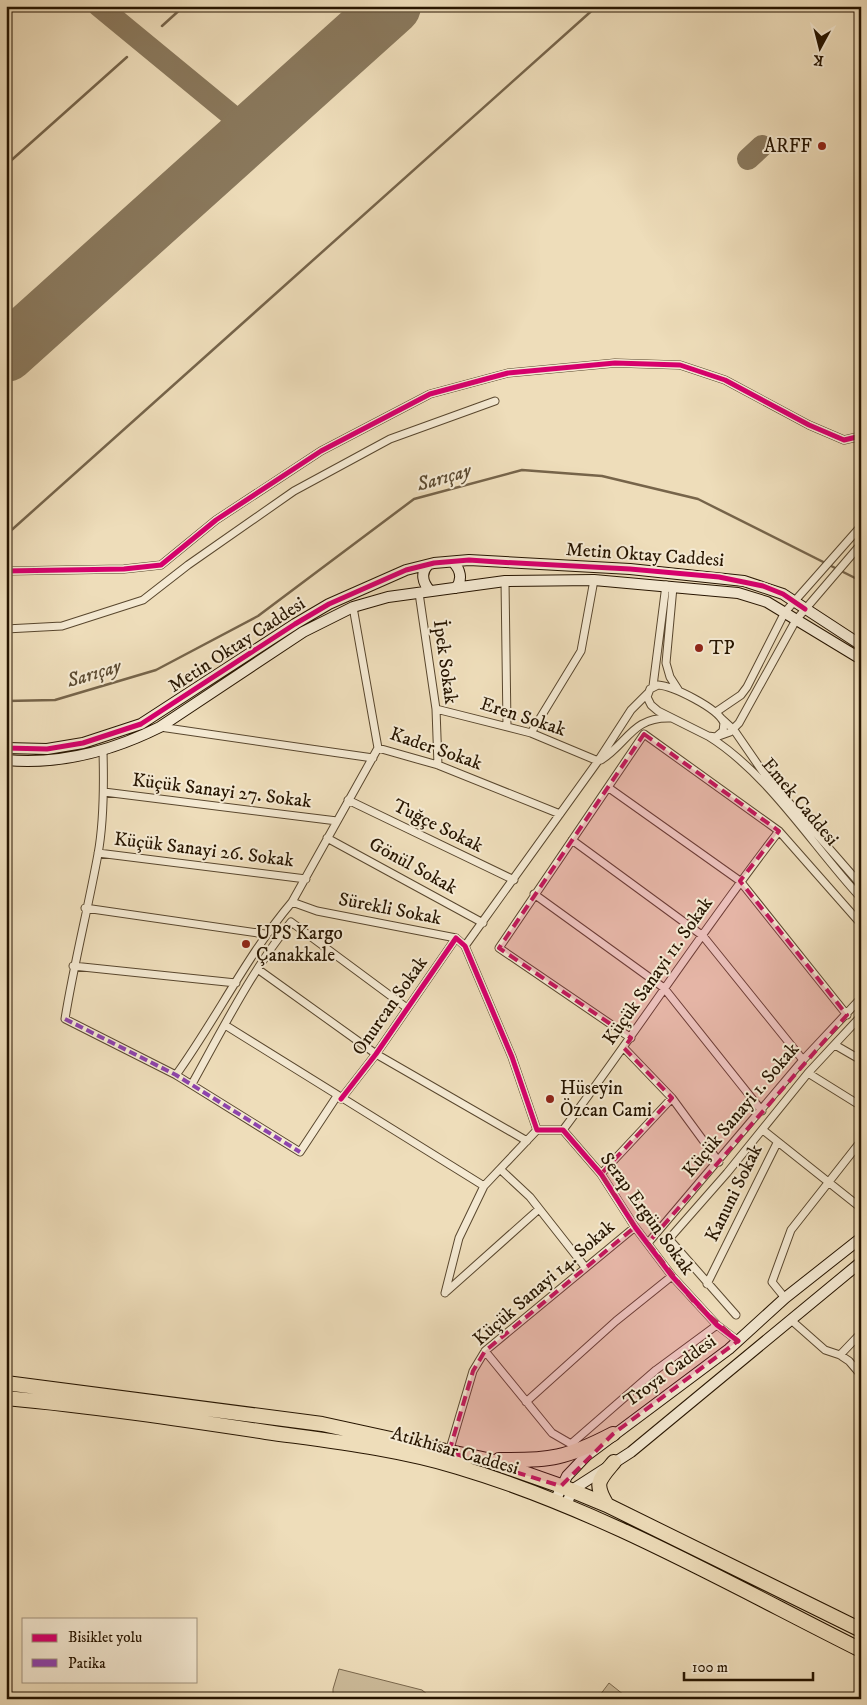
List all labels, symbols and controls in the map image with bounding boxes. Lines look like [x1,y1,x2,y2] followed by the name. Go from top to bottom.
[794,22,844,72] north arrow
[811,50,825,69] text: K
[764,135,812,158] place label: ARFF
[816,140,828,152] marker: ARFF
[413,458,475,498] water label: Sarıçay
[565,538,725,572] street label: Metin Oktay Caddesi
[164,592,310,698] street label: Metin Oktay Caddesi
[428,618,463,706] street label: İpek Sokak
[709,637,734,660] place label: TP
[693,642,705,654] marker: TP
[63,654,125,694] water label: Sarıçay
[477,692,569,742] street label: Eren Sokak
[387,723,486,776] street label: Kader Sokak
[757,753,844,851] street label: Emek Caddesi
[131,769,314,813] street label: Küçük Sanayi 27. Sokak
[389,794,487,858] street label: Tuğçe Sokak
[113,828,296,873] street label: Küçük Sanayi 26. Sokak
[365,832,462,900] street label: Gönül Sokak
[337,888,444,930] street label: Sürekli Sokak
[598,892,718,1050] street label: Küçük Sanayi 11. Sokak
[256,922,343,967] place label: UPS Kargo Çanakkale
[240,938,252,950] marker: UPS Kargo Çanakkale
[347,952,433,1060] street label: Onurcan Sokak
[678,1038,804,1182] street label: Küçük Sanayi 1. Sokak
[560,1077,652,1122] place label: Hüseyin Özcan Cami
[544,1093,556,1105] marker: Hüseyin Özcan Cami
[701,1140,768,1245] street label: Kanuni Sokak
[595,1148,699,1280] street label: Serap Ergün Sokak
[468,1215,620,1351] street label: Küçük Sanayi 14. Sokak
[619,1330,721,1412] street label: Troya Caddesi
[389,1422,522,1480] street label: Atikhisar Caddesi
[22,1618,198,1682] legend
[68,1628,142,1647] text: Bisiklet yolu
[684,1650,813,1682] scale bar
[68,1654,106,1673] text: Patika
[692,1658,728,1677] text: 100 m

